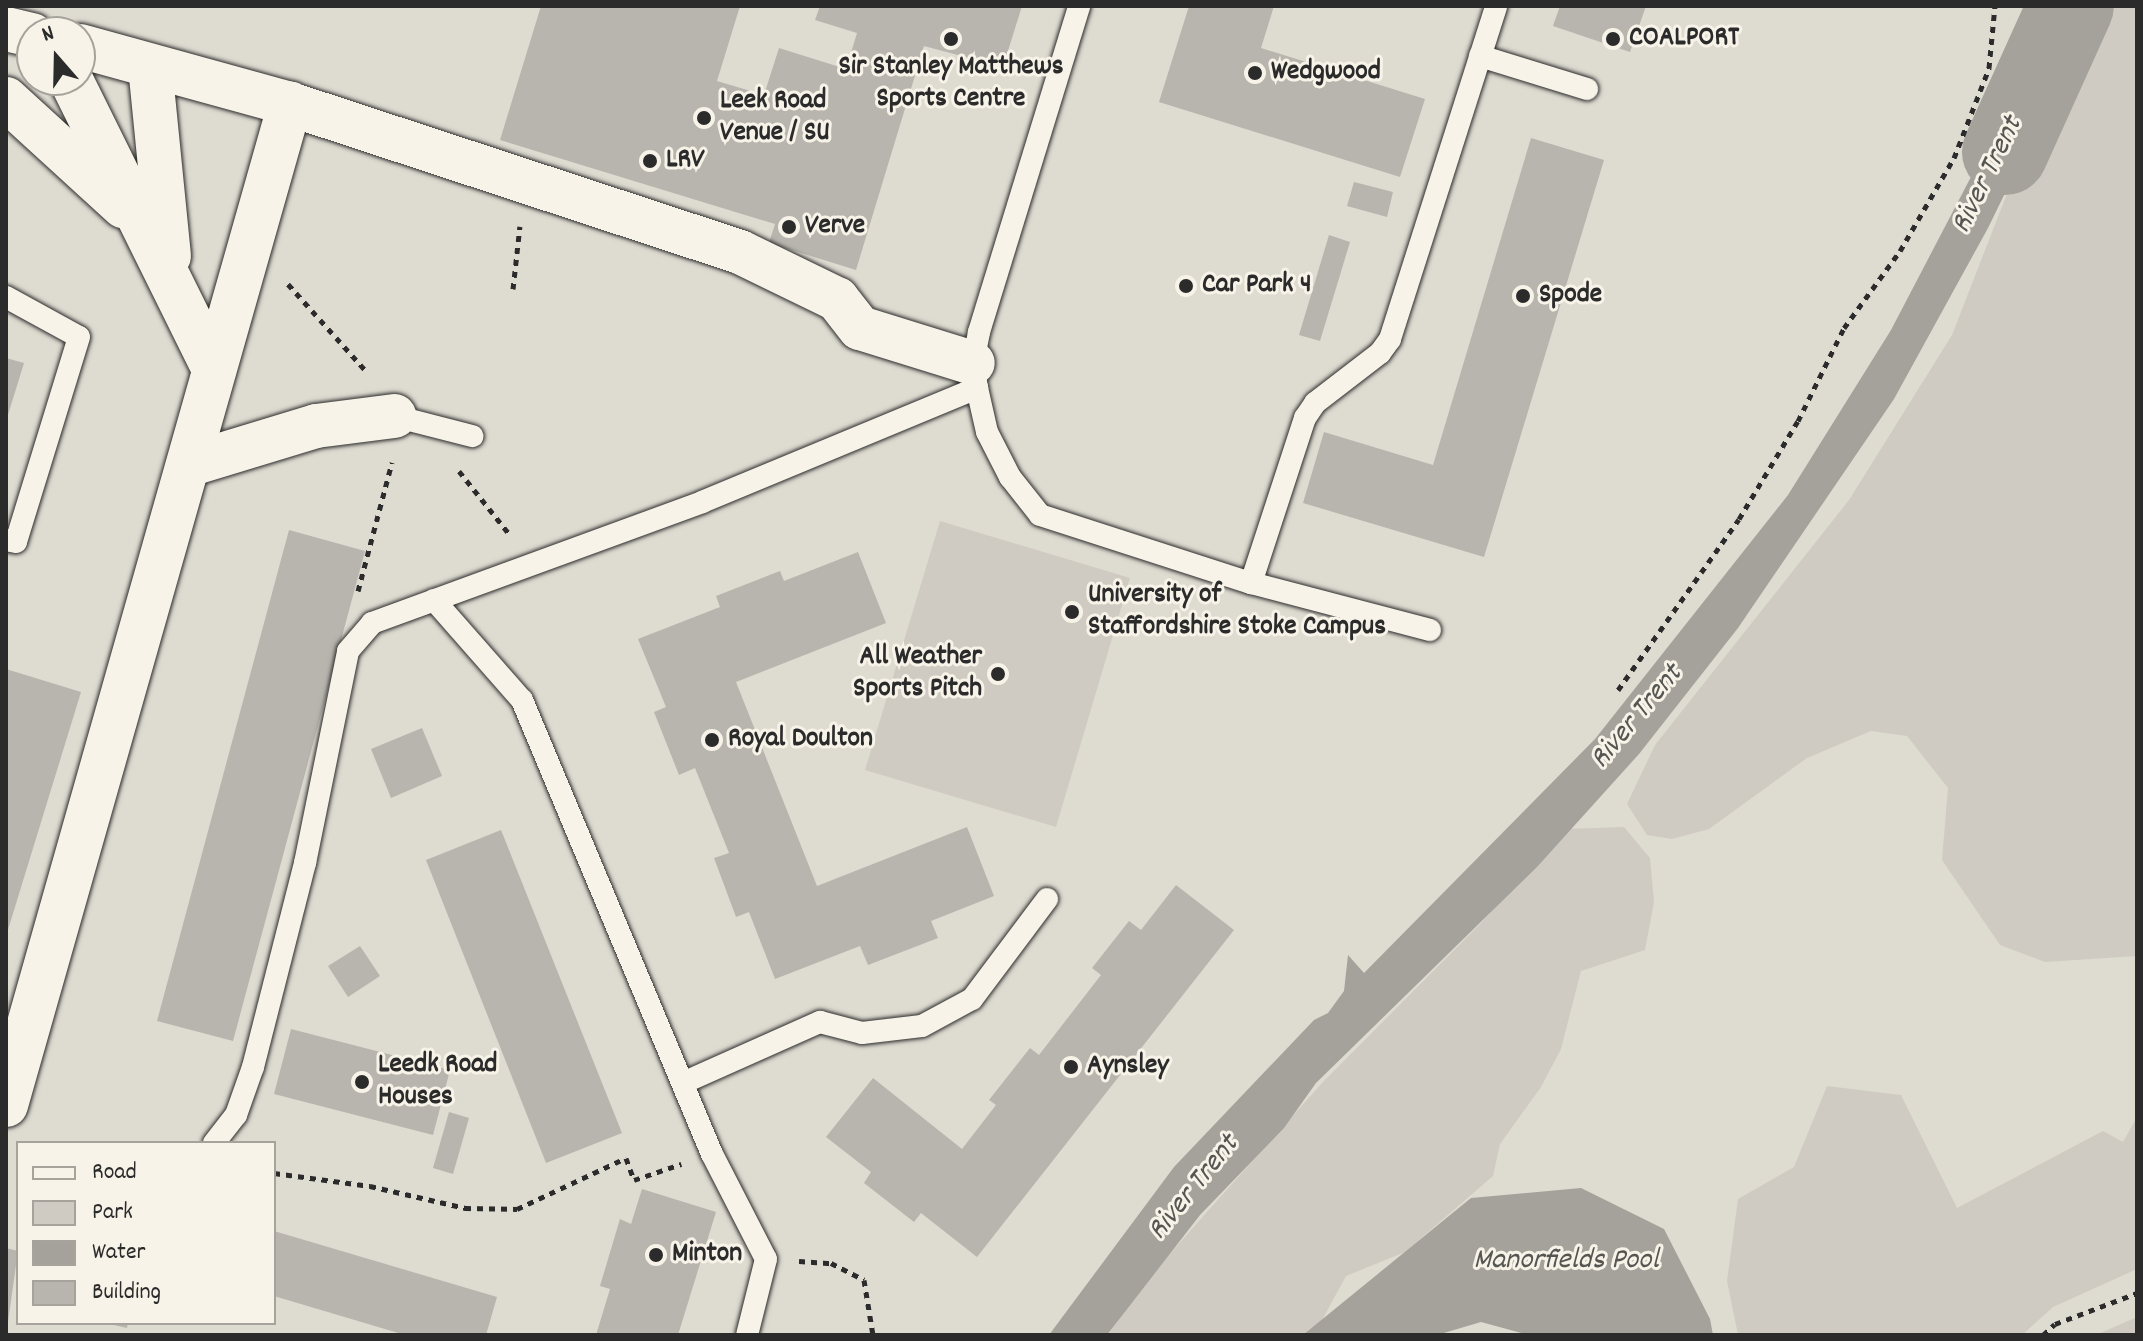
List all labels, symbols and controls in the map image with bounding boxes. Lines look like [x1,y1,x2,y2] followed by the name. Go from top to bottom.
[16,16,96,96] north arrow
[38,18,59,51] text: N
[1629,22,1739,56] place label: COALPORT
[942,30,960,48] marker: Sir Stanley Matthews Sports Centre
[1604,30,1622,48] marker: COALPORT
[839,51,1063,117] place label: Sir Stanley Matthews Sports Centre
[1271,56,1381,90] place label: Wedgwood
[1246,64,1264,82] marker: Wedgwood
[720,85,830,151] place label: Leek Road Venue / SU
[695,109,713,127] marker: Leek Road Venue / SU
[1945,112,2033,240] water label: River Trent
[666,144,705,178] place label: LRV
[641,152,659,170] marker: LRV
[805,210,865,244] place label: Verve
[780,218,798,236] marker: Verve
[1202,269,1312,303] place label: Car Park 4
[1177,277,1195,295] marker: Car Park 4
[1539,279,1602,313] place label: Spode
[1514,287,1532,305] marker: Spode
[1088,579,1386,645] place label: University of Staffordshire Stoke Campus
[1063,603,1081,621] marker: University of Staffordshire Stoke Campus
[853,641,982,707] place label: All Weather Sports Pitch
[1584,659,1692,777] water label: River Trent
[989,665,1007,683] marker: All Weather Sports Pitch
[728,723,873,757] place label: Royal Doulton
[703,731,721,749] marker: Royal Doulton
[378,1049,497,1115] place label: Leedk Road Houses
[1087,1050,1169,1084] place label: Aynsley
[1062,1058,1080,1076] marker: Aynsley
[353,1073,371,1091] marker: Leedk Road Houses
[1142,1129,1248,1249] water label: River Trent
[16,1141,276,1325] legend
[92,1156,137,1190] text: Road
[92,1196,133,1230] text: Park
[92,1236,145,1270] text: Water
[672,1238,742,1272] place label: Minton
[1473,1244,1659,1280] water label: Manorfields Pool
[647,1246,665,1264] marker: Minton
[92,1276,161,1310] text: Building

